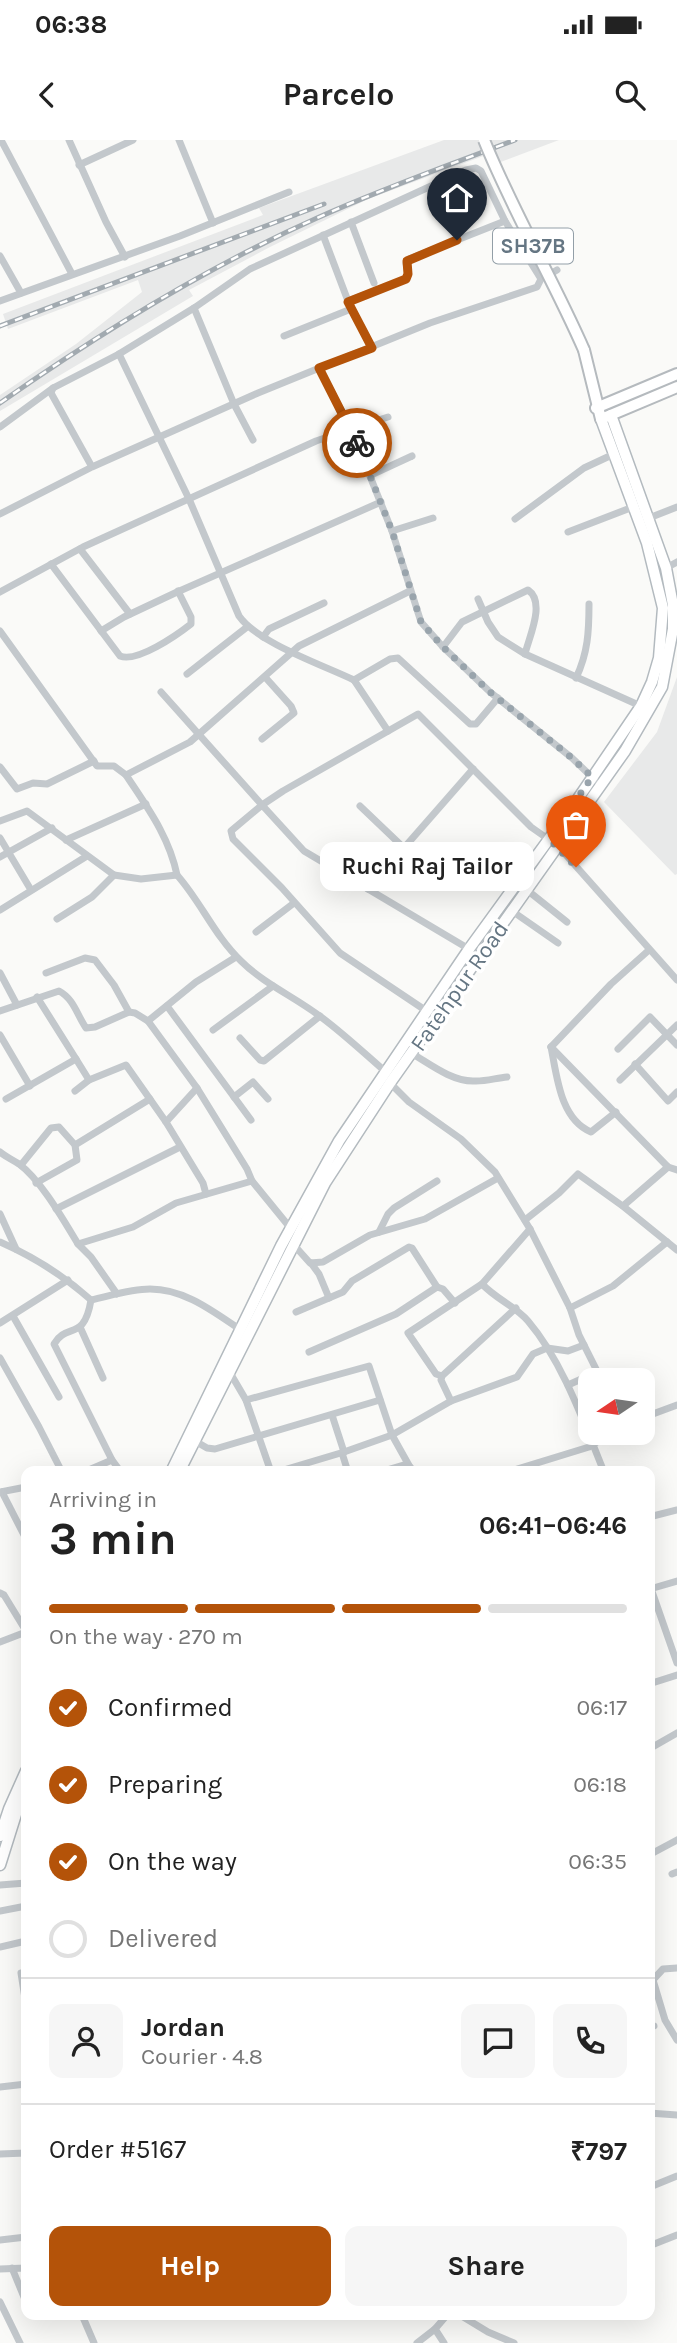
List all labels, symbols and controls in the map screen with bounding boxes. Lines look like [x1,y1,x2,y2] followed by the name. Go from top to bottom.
[35,9,107,40] text: 06:38
[28,76,66,114] icon: back
[283,76,394,113] text: Parcelo
[611,76,649,114] icon: search
[427,168,487,240] pin
[438,179,476,217] icon: home
[493,228,573,264] road number: SH37B
[322,408,392,478] courier
[338,424,376,462] icon: bike
[546,795,606,867] pin
[557,806,595,844] icon: bag
[321,842,534,892] callout: Ruchi Raj Tailor
[342,853,512,880] text: Ruchi Raj Tailor
[405,916,514,1057] street label: Fatehpur Road
[578,1368,654,1446] north arrow
[578,1368,655,1445] map controls
[49,1486,157,1513] text: Arriving in
[479,1510,627,1541] text: 06:41–06:46
[49,1512,177,1566] text: 3 min
[49,1623,243,1650] text: On the way · 270 m
[49,1689,87,1727] icon: check
[108,1692,233,1723] text: Confirmed
[576,1694,627,1721] text: 06:17
[49,1766,87,1804] icon: check
[108,1769,222,1800] text: Preparing
[573,1771,627,1798] text: 06:18
[49,1843,87,1881] icon: check
[108,1846,237,1877] text: On the way
[568,1848,627,1875] text: 06:35
[108,1923,218,1954] text: Delivered
[49,2004,123,2078] button: person
[461,2004,535,2078] button: chat
[553,2004,627,2078] button: phone
[141,2012,225,2043] text: Jordan
[141,2043,263,2070] text: Courier · 4.8
[49,2134,186,2165] text: Order #5167
[570,2136,627,2167] text: ₹797
[49,2226,331,2306] button: Help
[345,2226,627,2306] button: Share

